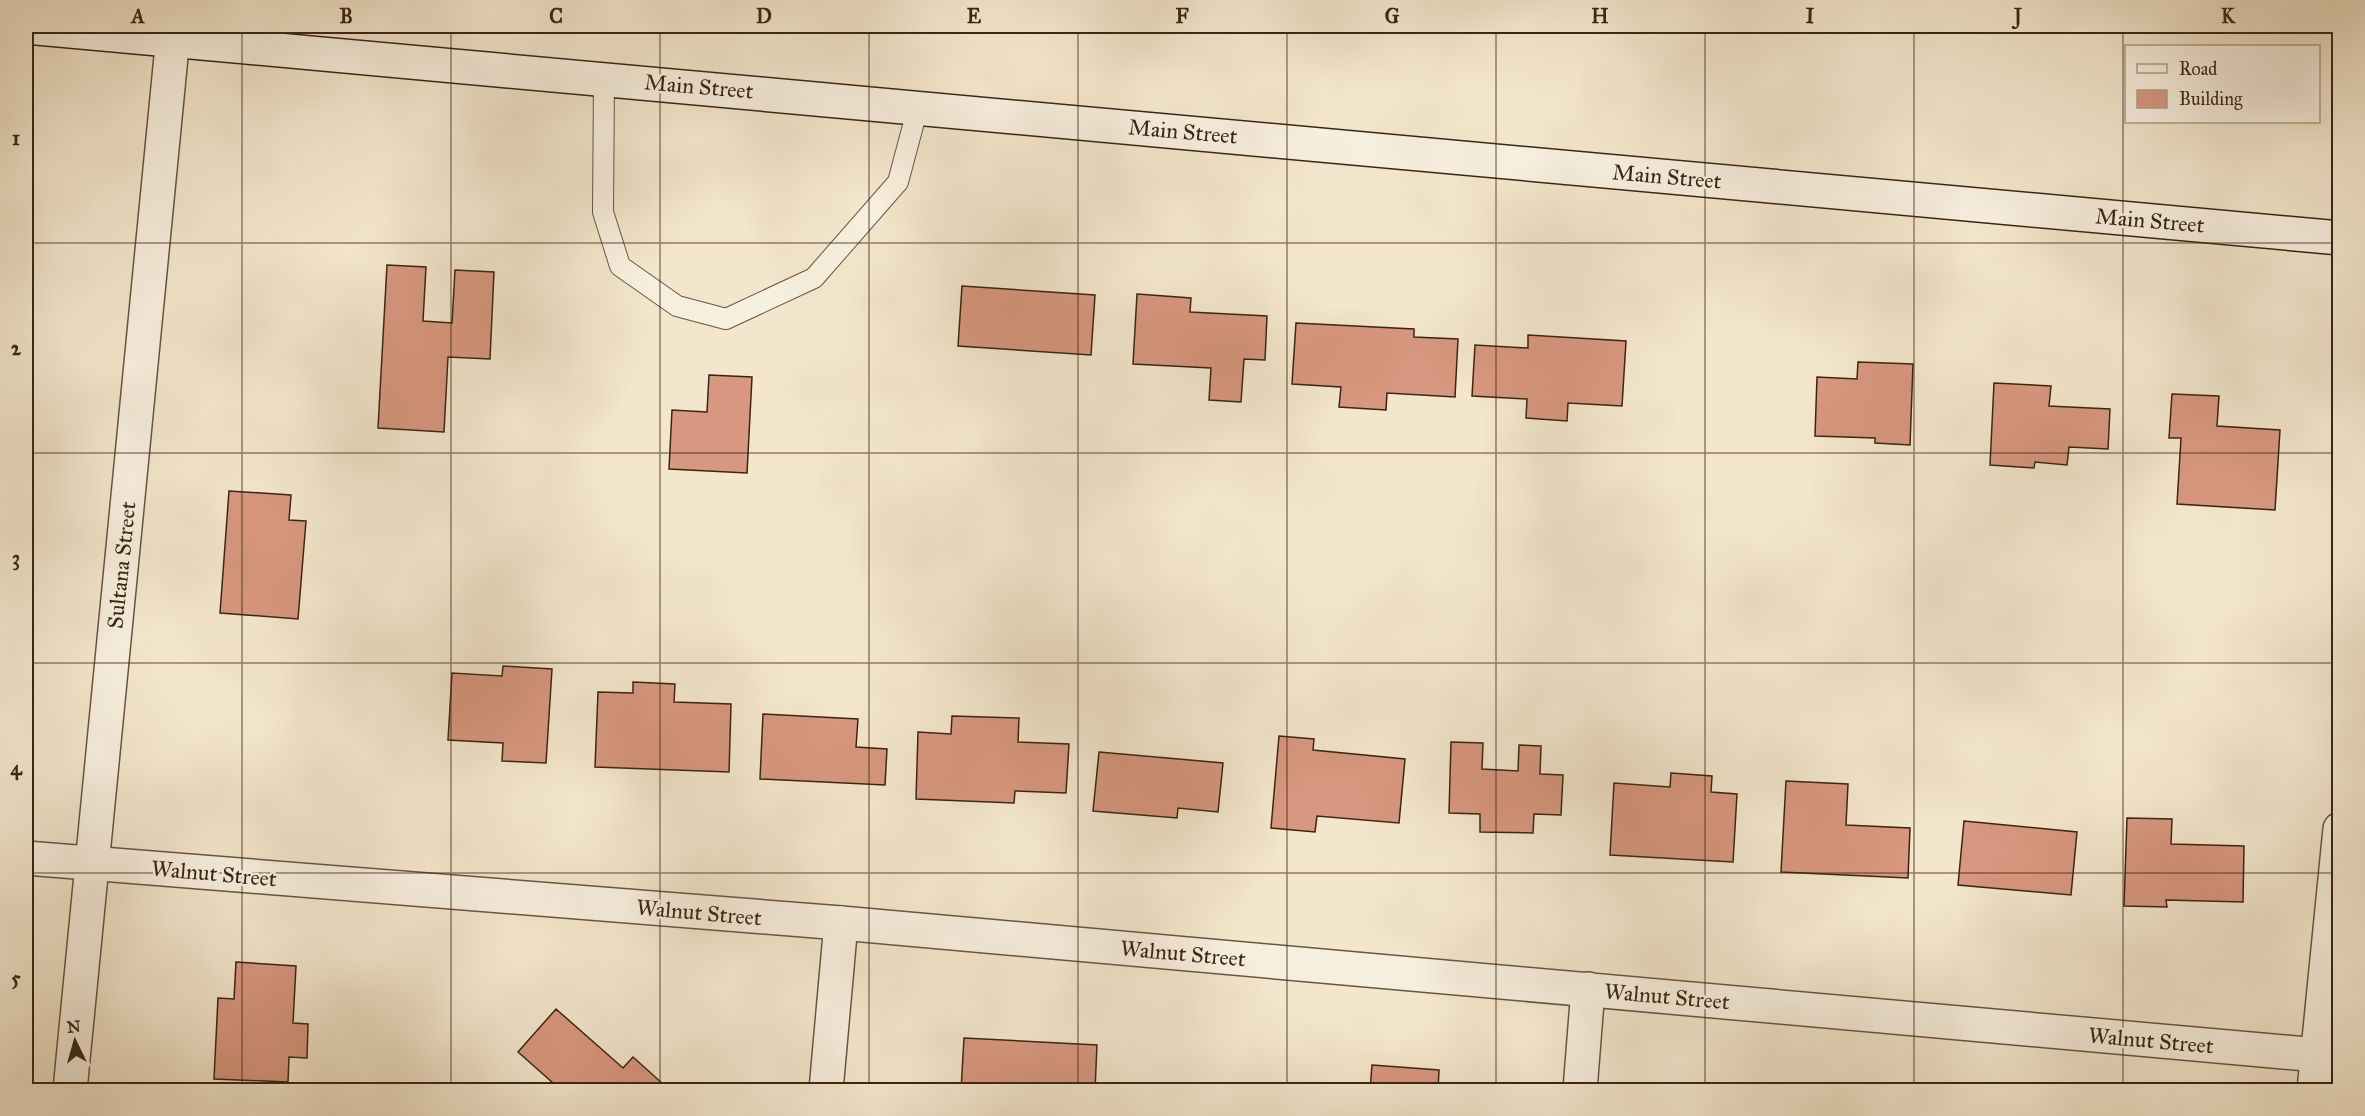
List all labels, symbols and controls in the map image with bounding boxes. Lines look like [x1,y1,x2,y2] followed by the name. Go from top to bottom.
[129,4,145,28] text: A
[339,4,353,28] text: B
[549,4,563,28] text: C
[756,4,772,28] text: D
[967,4,982,28] text: E
[1175,4,1189,28] text: F
[1385,4,1400,28] text: G
[1591,4,1609,28] text: H
[1806,4,1815,28] text: I
[2011,4,2023,30] text: J
[2221,4,2236,28] text: K
[2125,45,2320,123] legend
[2179,58,2217,80] text: Road
[643,68,755,105] street label: Main Street
[2179,88,2243,111] text: Building
[1127,113,1239,150] street label: Main Street
[12,126,20,150] text: 1
[1611,158,1723,195] street label: Main Street
[2094,202,2206,239] street label: Main Street
[11,336,22,360] text: 2
[101,500,142,630] street label: Sultana Street
[12,546,20,571] text: 3
[10,756,22,781] text: 4
[150,855,278,892] street label: Walnut Street
[635,894,763,931] street label: Walnut Street
[1119,935,1247,972] street label: Walnut Street
[11,966,21,990] text: 5
[1603,978,1731,1015] street label: Walnut Street
[45,1011,105,1071] north arrow
[66,1016,82,1037] text: N
[2087,1022,2215,1059] street label: Walnut Street

